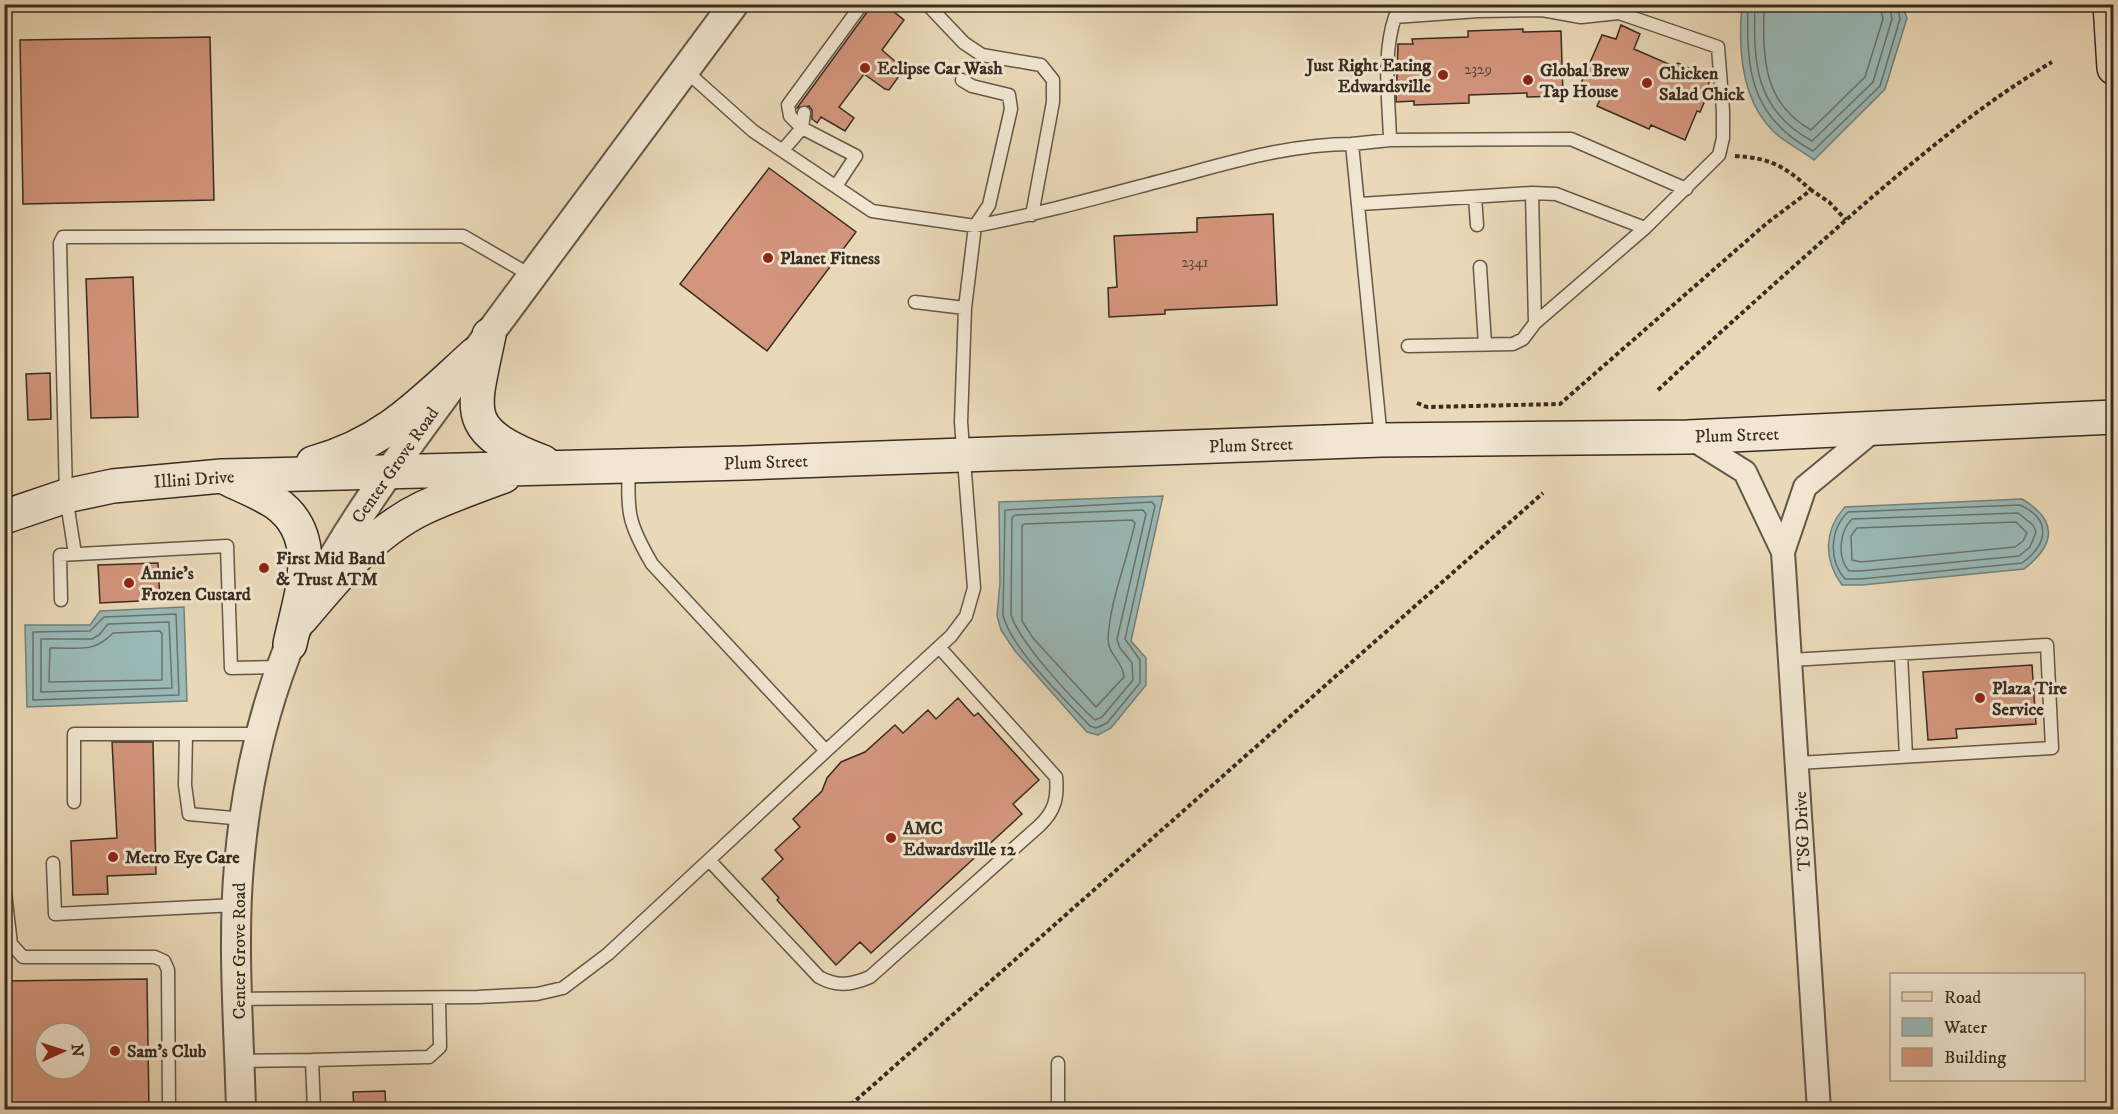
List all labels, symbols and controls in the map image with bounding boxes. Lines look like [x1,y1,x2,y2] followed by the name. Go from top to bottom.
[1305,55,1432,98] place label: Just Right Eating Edwardsville
[877,58,1003,80] place label: Eclipse Car Wash
[1464,60,1492,79] house number: 2329
[1539,60,1629,103] place label: Global Brew Tap House
[858,61,872,75] marker: Eclipse Car Wash
[1659,63,1746,106] place label: Chicken Salad Chick
[1436,68,1450,82] marker: Just Right Eating Edwardsville
[1521,73,1535,87] marker: Global Brew Tap House
[1640,76,1654,90] marker: Chicken Salad Chick
[780,248,880,270] place label: Planet Fitness
[761,251,775,265] marker: Planet Fitness
[1181,253,1209,272] house number: 2341
[348,403,444,528] street label: Center Grove Road
[1694,424,1780,448] street label: Plum Street
[1208,434,1294,458] street label: Plum Street
[723,451,809,475] street label: Plum Street
[153,466,235,494] street label: Illini Drive
[276,548,386,591] place label: First Mid Band & Trust ATM
[257,561,271,575] marker: First Mid Band & Trust ATM
[140,563,252,606] place label: Annie's Frozen Custard
[122,576,136,590] marker: Annie's Frozen Custard
[1992,678,2068,721] place label: Plaza Tire Service
[1973,691,1987,705] marker: Plaza Tire Service
[1790,791,1816,871] street label: TSG Drive
[902,818,1017,861] place label: AMC Edwardsville 12
[884,831,898,845] marker: AMC Edwardsville 12
[125,847,240,869] place label: Metro Eye Care
[106,850,120,864] marker: Metro Eye Care
[229,882,251,1020] street label: Center Grove Road
[1890,973,2085,1081] legend
[1944,987,1981,1009] text: Road
[1943,1017,1987,1039] text: Water
[33,1021,93,1081] north arrow
[127,1041,207,1063] place label: Sam's Club
[67,1043,87,1057] text: N
[108,1044,122,1058] marker: Sam's Club
[1944,1047,2006,1069] text: Building

